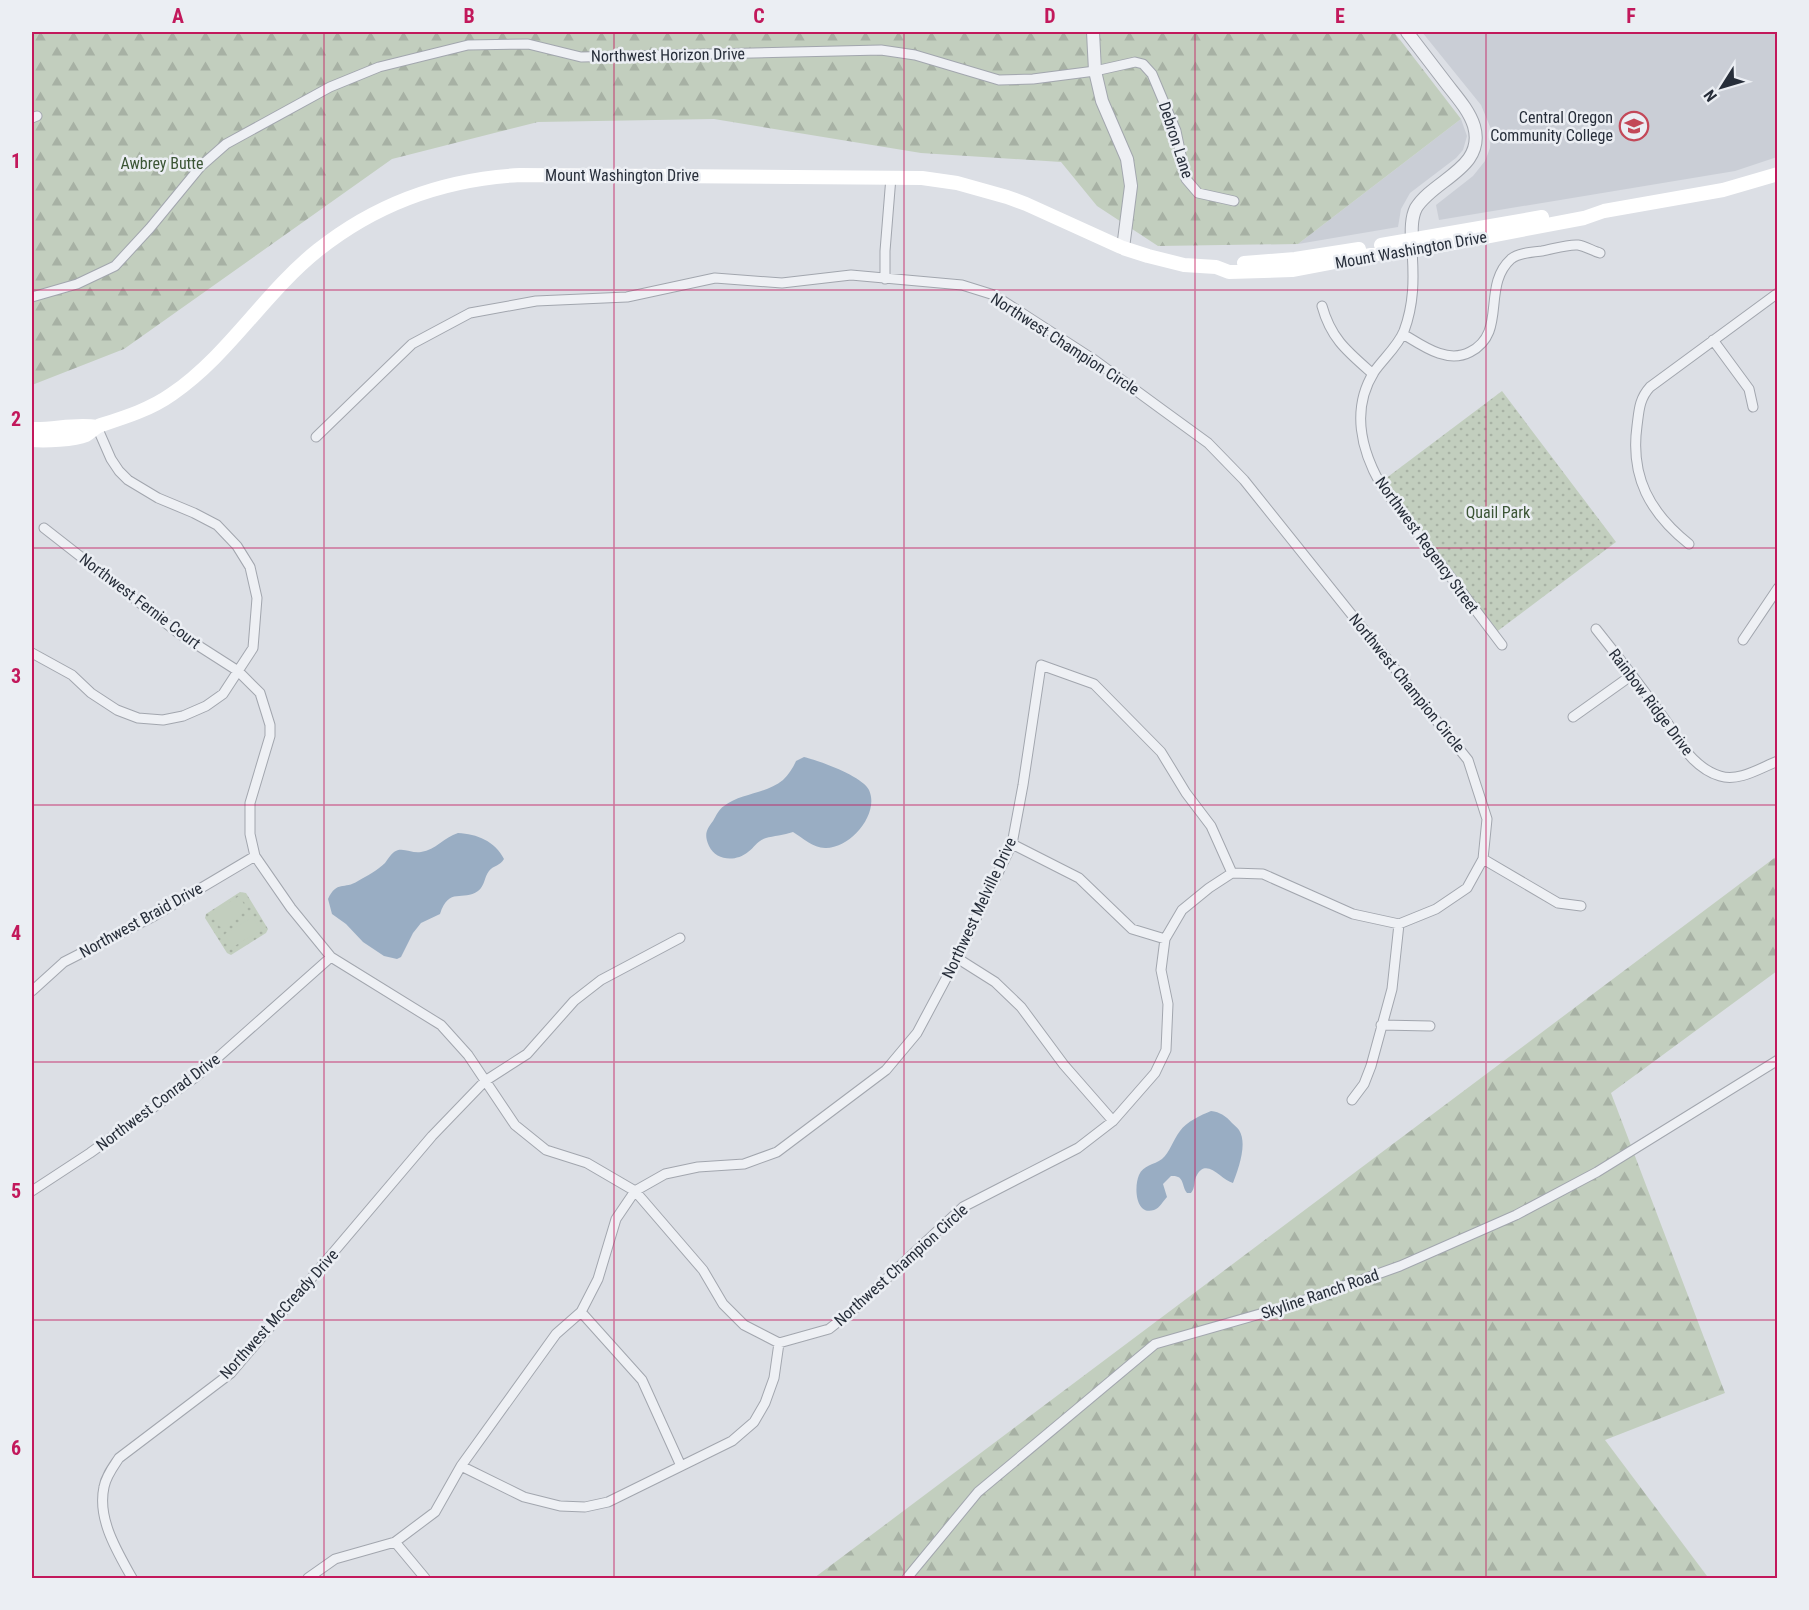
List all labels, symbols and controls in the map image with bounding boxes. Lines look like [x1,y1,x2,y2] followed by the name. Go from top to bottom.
[172,4,184,28] text: A
[463,4,475,28] text: B
[753,4,765,28] text: C
[1044,4,1056,28] text: D
[1335,4,1345,28] text: E
[1626,4,1636,28] text: F
[591,44,745,66] street label: Northwest Horizon Drive
[1692,57,1752,117] north arrow
[1700,86,1721,105] text: N
[1155,99,1197,181] street label: Debron Lane
[1490,108,1613,145] place label: Central Oregon Community College
[1618,110,1650,142] school or university icon: Central Oregon Community College
[11,149,21,173] text: 1
[120,154,204,173] park label: Awbrey Butte
[545,166,699,185] street label: Mount Washington Drive
[1334,227,1488,273] street label: Mount Washington Drive
[987,289,1143,399] street label: Northwest Champion Circle
[11,407,21,431] text: 2
[1371,473,1483,617] street label: Northwest Regency Street
[1466,503,1531,522] park label: Quail Park
[76,549,204,653] street label: Northwest Fernie Court
[1345,610,1469,756] street label: Northwest Champion Circle
[1605,645,1697,759] street label: Rainbow Ridge Drive
[11,664,21,688] text: 3
[938,834,1020,982] street label: Northwest Melville Drive
[76,878,206,962] street label: Northwest Braid Drive
[11,921,21,945] text: 4
[92,1049,224,1155] street label: Northwest Conrad Drive
[11,1179,21,1203] text: 5
[830,1200,972,1330] street label: Northwest Champion Circle
[216,1245,342,1383] street label: Northwest McCready Drive
[1259,1265,1381,1323] street label: Skyline Ranch Road
[11,1436,21,1460] text: 6

